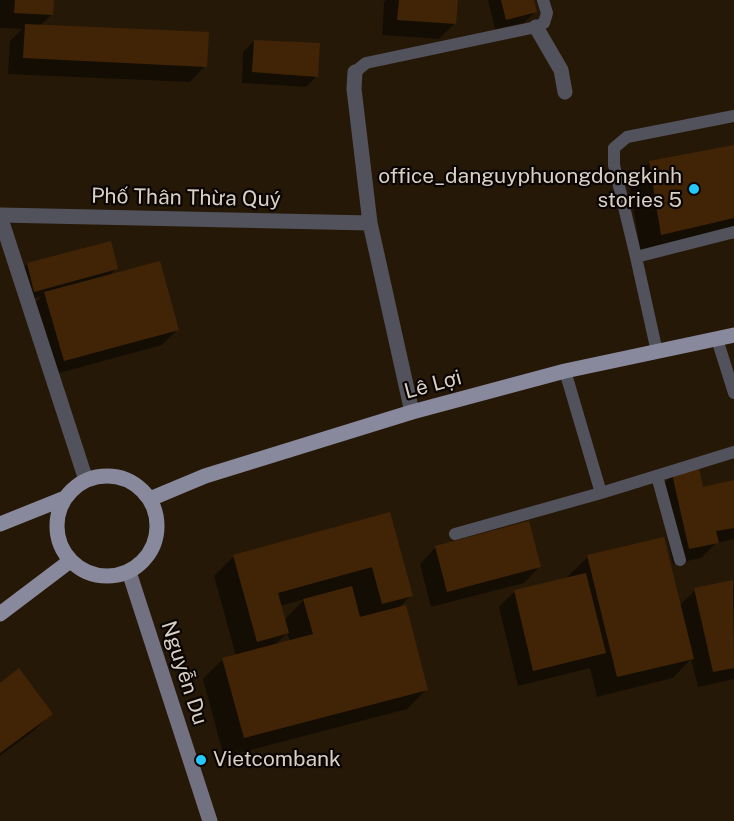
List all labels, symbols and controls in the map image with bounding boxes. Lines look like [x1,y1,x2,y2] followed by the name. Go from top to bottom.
[378,164,682,214] place label: office_danguyphuongdongkinh stories 5
[687,182,701,196] marker: office_danguyphuongdongkinh stories 5
[91,184,281,212] street label: Phố Thân Thừa Quý
[402,365,464,405] street label: Lê Lợi
[155,618,213,728] street label: Nguyễn Du
[213,747,341,773] place label: Vietcombank
[194,753,208,767] marker: Vietcombank

